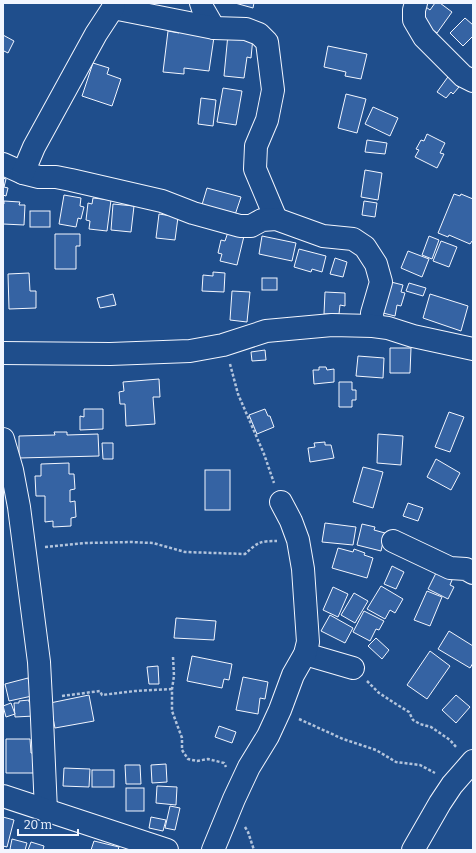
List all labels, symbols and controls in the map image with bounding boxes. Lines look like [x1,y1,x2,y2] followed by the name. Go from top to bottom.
[18,811,78,837] scale bar
[24,818,53,832] text: 20 m

